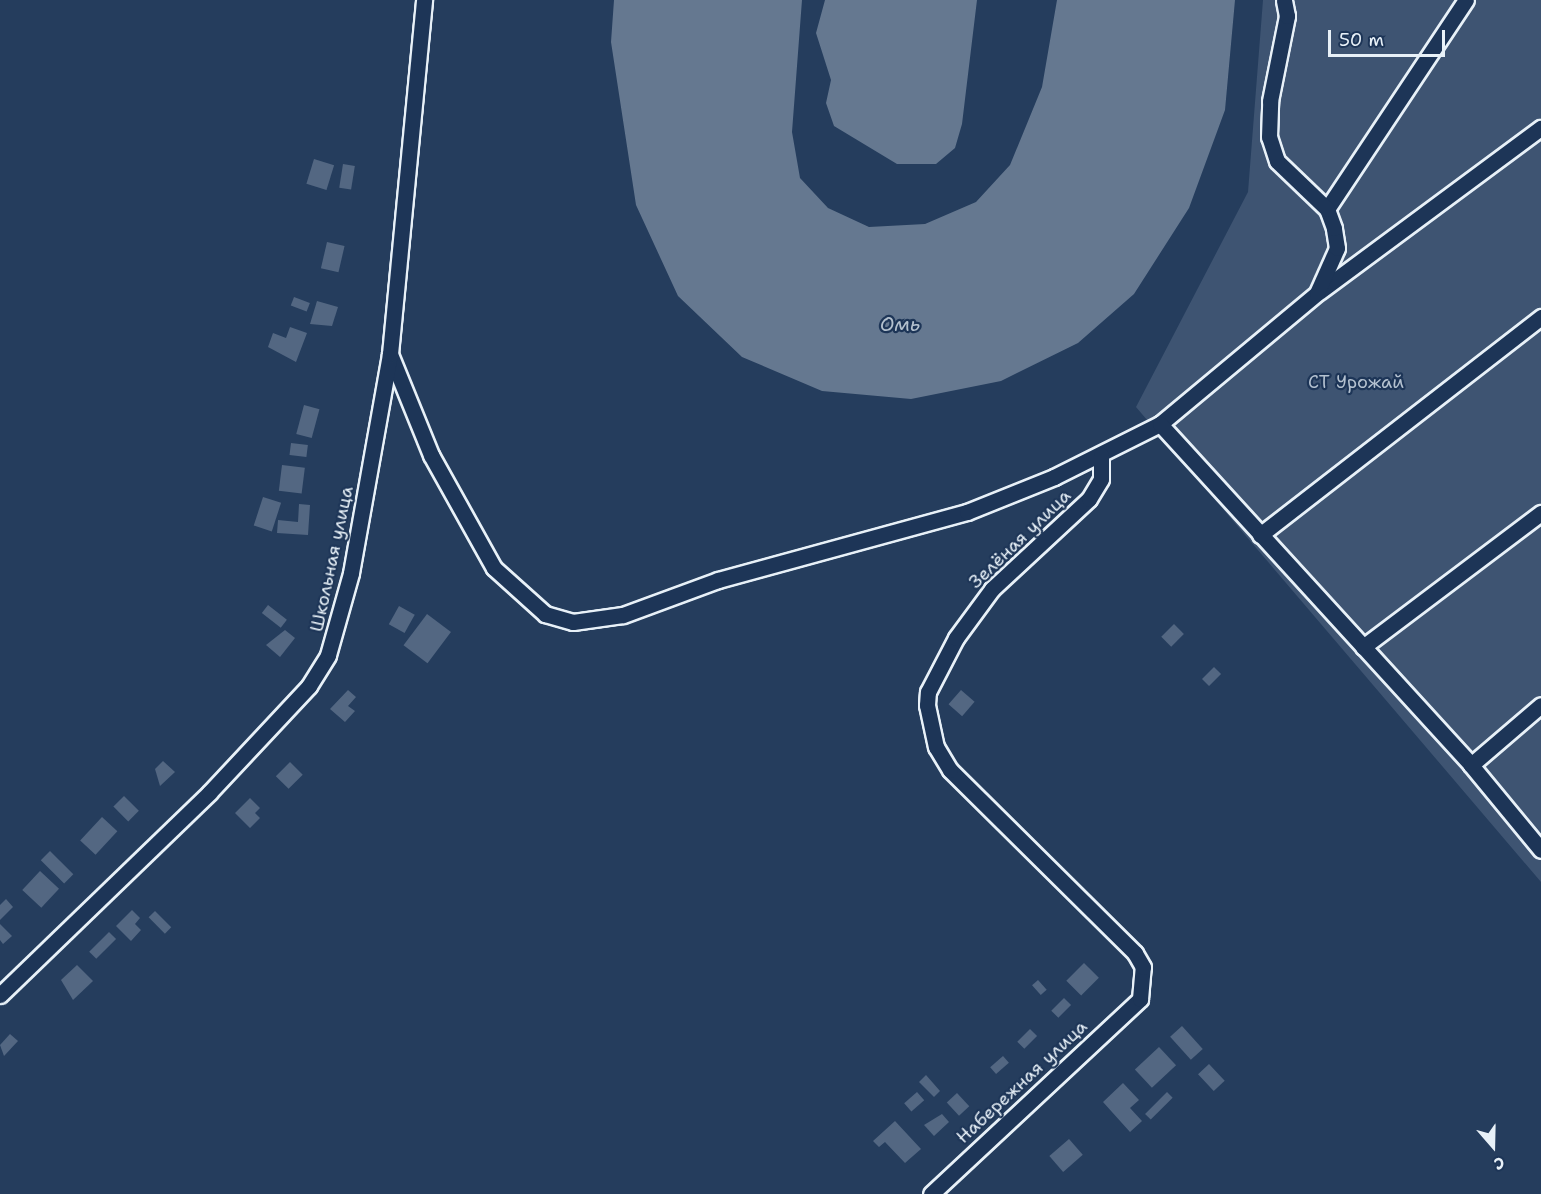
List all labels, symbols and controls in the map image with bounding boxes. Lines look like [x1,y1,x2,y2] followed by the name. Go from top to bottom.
[1331,18,1448,56] scale bar
[1339,28,1384,52] text: 50 m
[880,312,920,336] water label: Омь
[1308,371,1404,393] park label: СТ Урожай
[306,484,358,634] street label: Школьная улица
[965,485,1075,593] street label: Зелёная улица
[952,1016,1092,1148] street label: Набережная улица
[1463,1116,1523,1176] north arrow
[1491,1152,1508,1175] text: С

